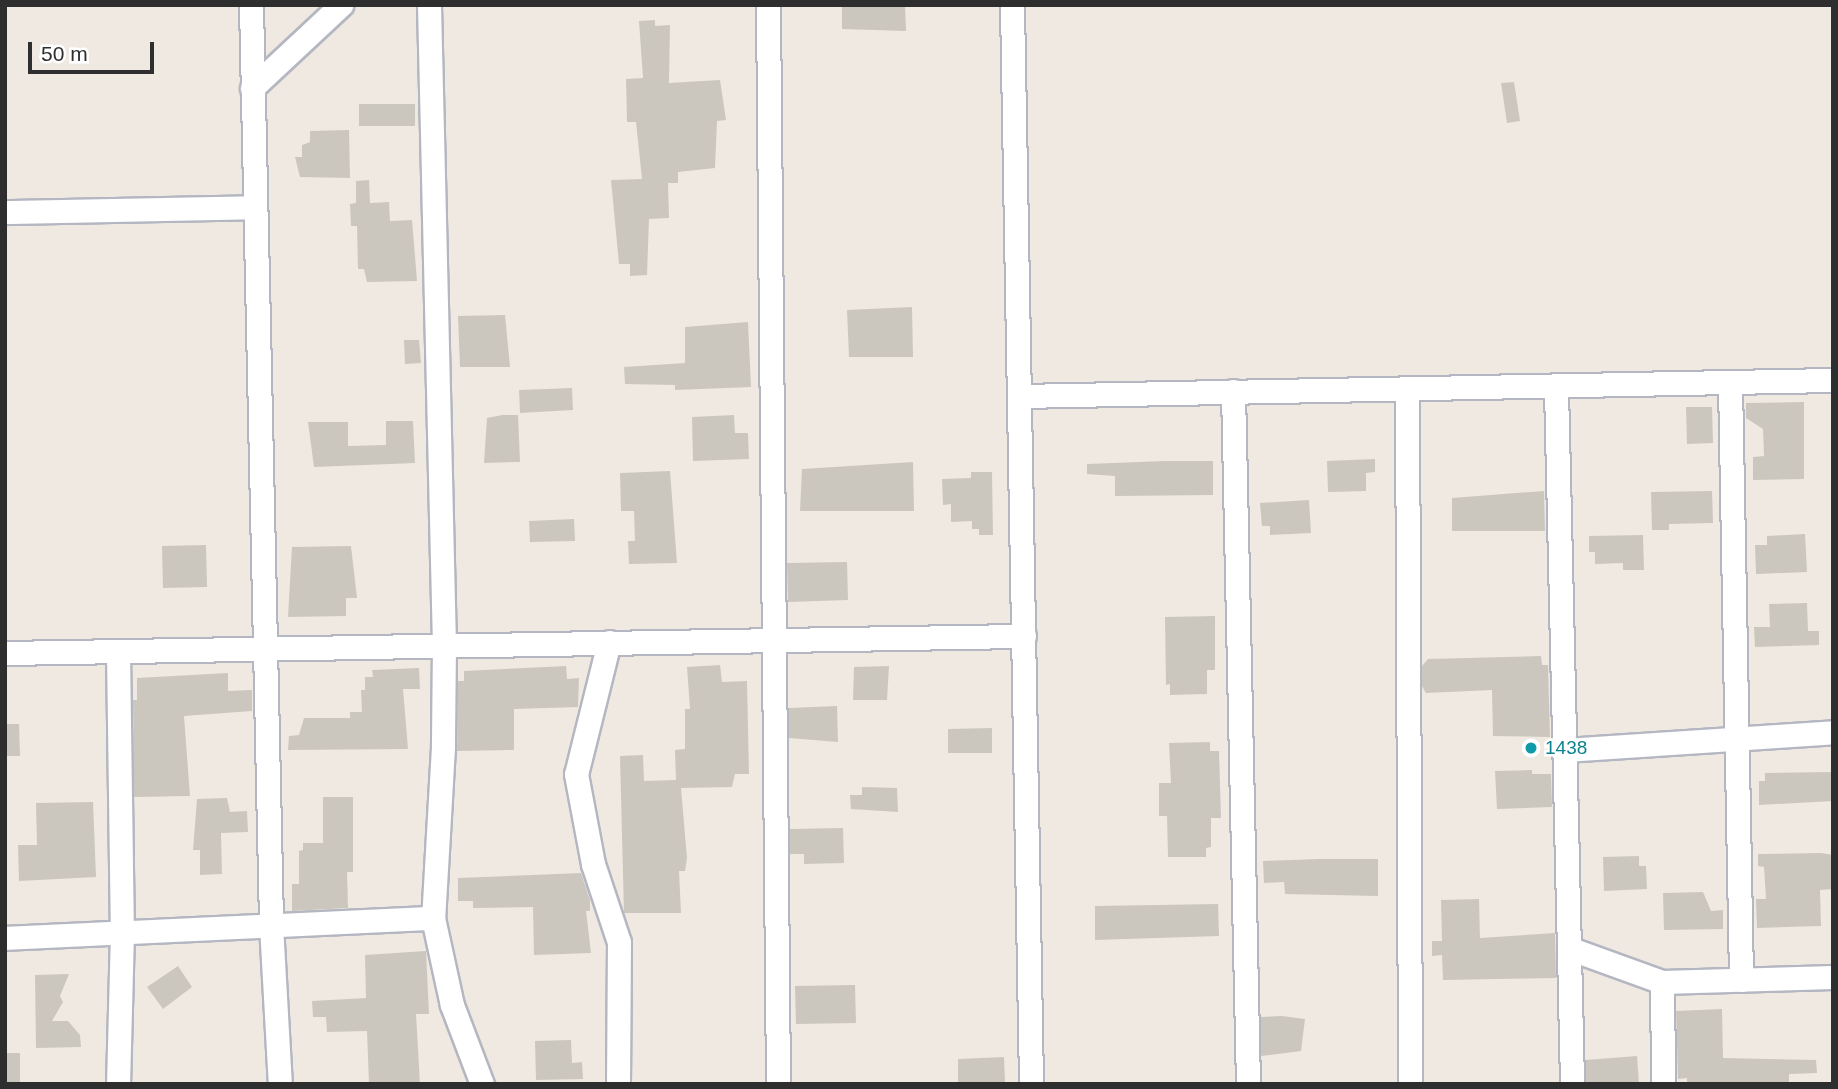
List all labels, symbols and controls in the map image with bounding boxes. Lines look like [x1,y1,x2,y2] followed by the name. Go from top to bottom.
[32,28,158,72] scale bar
[41,42,88,65] text: 50 m
[1545,737,1587,759] place label: 1438
[1523,740,1539,756] marker: 1438

